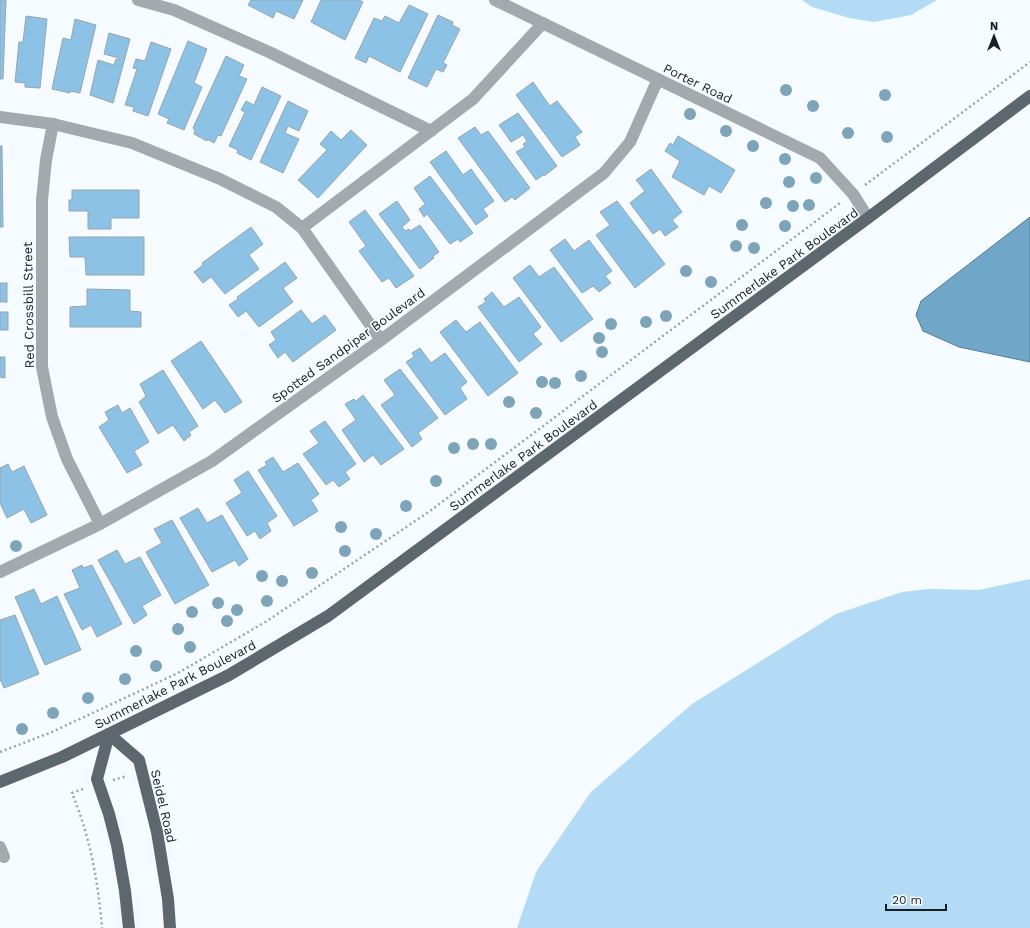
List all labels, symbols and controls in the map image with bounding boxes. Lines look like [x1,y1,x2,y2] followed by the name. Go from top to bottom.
[974,16,1014,56] north arrow
[990,20,998,33] text: N
[661,60,735,107] street label: Porter Road
[707,205,861,322] street label: Summerlake Park Boulevard
[20,241,37,368] street label: Red Crossbill Street
[269,285,428,406] street label: Spotted Sandpiper Boulevard
[446,397,600,514] street label: Summerlake Park Boulevard
[92,637,258,732] street label: Summerlake Park Boulevard
[148,768,179,844] street label: Seidel Road
[886,886,946,912] scale bar
[892,893,922,907] text: 20 m

